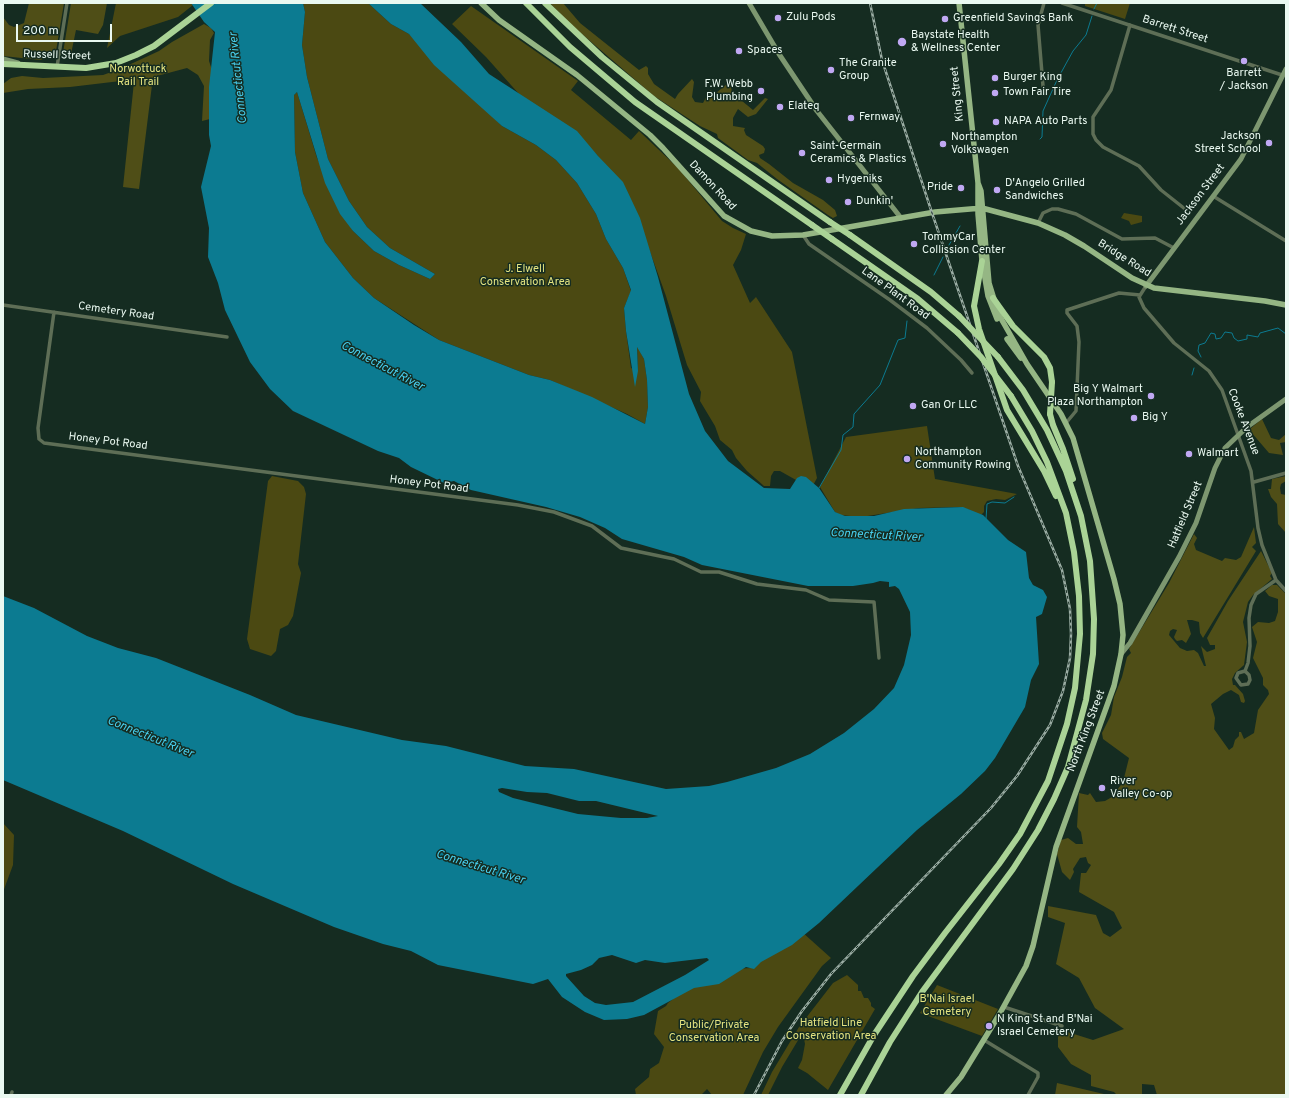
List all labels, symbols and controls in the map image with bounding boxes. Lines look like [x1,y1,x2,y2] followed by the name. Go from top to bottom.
[786,11,836,25] place label: Zulu Pods
[953,12,1073,26] place label: Greenfield Savings Bank
[773,13,783,23] marker: Zulu Pods
[1140,13,1210,47] street label: Barrett Street
[940,14,950,24] marker: Greenfield Savings Bank
[18,16,114,42] scale bar
[23,23,59,39] text: 200 m
[911,29,1000,55] place label: Baystate Health & Wellness Center
[227,32,251,124] water label: Connecticut River
[896,36,908,48] marker: Baystate Health & Wellness Center
[747,44,782,58] place label: Spaces
[734,46,744,56] marker: Spaces
[23,48,91,64] street label: Russell Street
[1239,56,1249,66] marker: Barrett / Jackson
[839,57,897,83] place label: The Granite Group
[109,63,167,89] park label: Norwottuck Rail Trail
[826,65,836,75] marker: The Granite Group
[949,66,967,122] street label: King Street
[1220,67,1268,93] place label: Barrett / Jackson
[1003,71,1062,85] place label: Burger King
[990,73,1000,83] marker: Burger King
[705,78,753,104] place label: F.W. Webb Plumbing
[756,86,766,96] marker: F.W. Webb Plumbing
[1003,86,1071,100] place label: Town Fair Tire
[990,88,1000,98] marker: Town Fair Tire
[788,100,819,114] place label: Elateq
[775,102,785,112] marker: Elateq
[859,111,900,125] place label: Fernway
[846,113,856,123] marker: Fernway
[1004,115,1087,129] place label: NAPA Auto Parts
[991,117,1001,127] marker: NAPA Auto Parts
[1195,130,1261,156] place label: Jackson Street School
[951,131,1017,157] place label: Northampton Volkswagen
[1264,138,1274,148] marker: Jackson Street School
[938,139,948,149] marker: Northampton Volkswagen
[810,140,906,166] place label: Saint-Germain Ceramics & Plastics
[797,148,807,158] marker: Saint-Germain Ceramics & Plastics
[686,158,738,214] street label: Damon Road
[1174,162,1228,228] street label: Jackson Street
[837,173,882,187] place label: Hygeniks
[824,175,834,185] marker: Hygeniks
[1005,177,1085,203] place label: D'Angelo Grilled Sandwiches
[927,181,953,195] place label: Pride
[956,183,966,193] marker: Pride
[992,185,1002,195] marker: D'Angelo Grilled Sandwiches
[856,195,893,209] place label: Dunkin'
[843,197,853,207] marker: Dunkin'
[922,231,1005,257] place label: TommyCar Collission Center
[1095,237,1153,281] street label: Bridge Road
[909,239,919,249] marker: TommyCar Collission Center
[480,263,570,289] park label: J. Elwell Conservation Area
[858,265,932,323] street label: Lane Plant Road
[77,300,155,324] street label: Cemetery Road
[338,339,426,395] water label: Connecticut River
[1047,383,1143,409] place label: Big Y Walmart Plaza Northampton
[1224,387,1262,457] street label: Cooke Avenue
[1146,391,1156,401] marker: Big Y Walmart Plaza Northampton
[921,399,977,413] place label: Gan Or LLC
[908,401,918,411] marker: Gan Or LLC
[1142,411,1168,425] place label: Big Y
[1129,413,1139,423] marker: Big Y
[68,431,148,453] street label: Honey Pot Road
[915,446,1011,472] place label: Northampton Community Rowing
[1197,447,1239,461] place label: Walmart
[1184,449,1194,459] marker: Walmart
[902,454,912,464] marker: Northampton Community Rowing
[389,474,469,496] street label: Honey Pot Road
[1166,480,1206,550] street label: Hatfield Street
[830,526,922,546] water label: Connecticut River
[1065,688,1109,774] street label: North King Street
[105,714,195,762] water label: Connecticut River
[1110,775,1172,801] place label: River Valley Co-op
[1097,783,1107,793] marker: River Valley Co-op
[434,848,526,888] water label: Connecticut River
[919,993,975,1019] park label: B'Nai Israel Cemetery
[997,1013,1092,1039] place label: N King St and B'Nai Israel Cemetery
[786,1017,876,1043] park label: Hatfield Line Conservation Area
[669,1019,759,1045] park label: Public/Private Conservation Area
[984,1021,994,1031] marker: N King St and B'Nai Israel Cemetery

